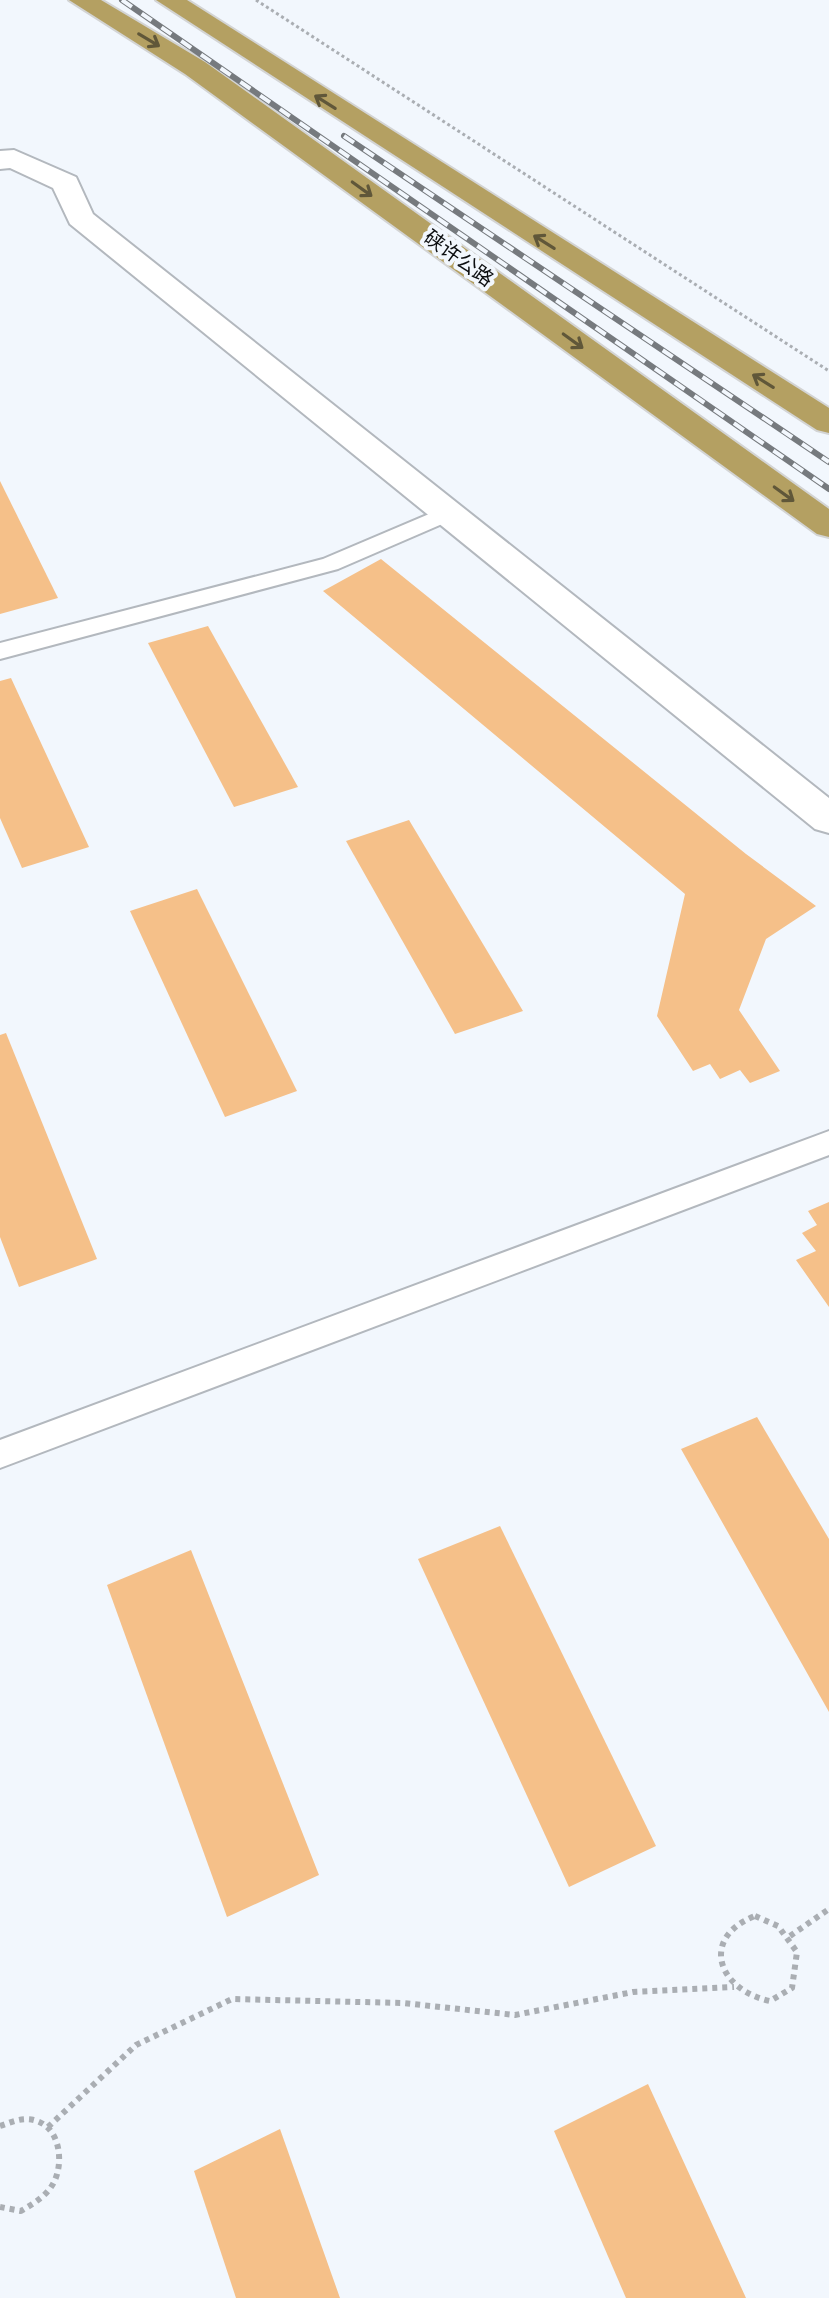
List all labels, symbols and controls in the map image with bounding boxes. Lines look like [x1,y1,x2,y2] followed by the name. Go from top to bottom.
[137,32,160,48] one-way arrow
[314,94,336,110] one-way arrow
[351,181,373,197] one-way arrow
[419,224,499,292] street label: 硖许公路
[533,233,556,249] one-way arrow
[562,333,584,349] one-way arrow
[752,373,775,389] one-way arrow
[773,485,794,502] one-way arrow

